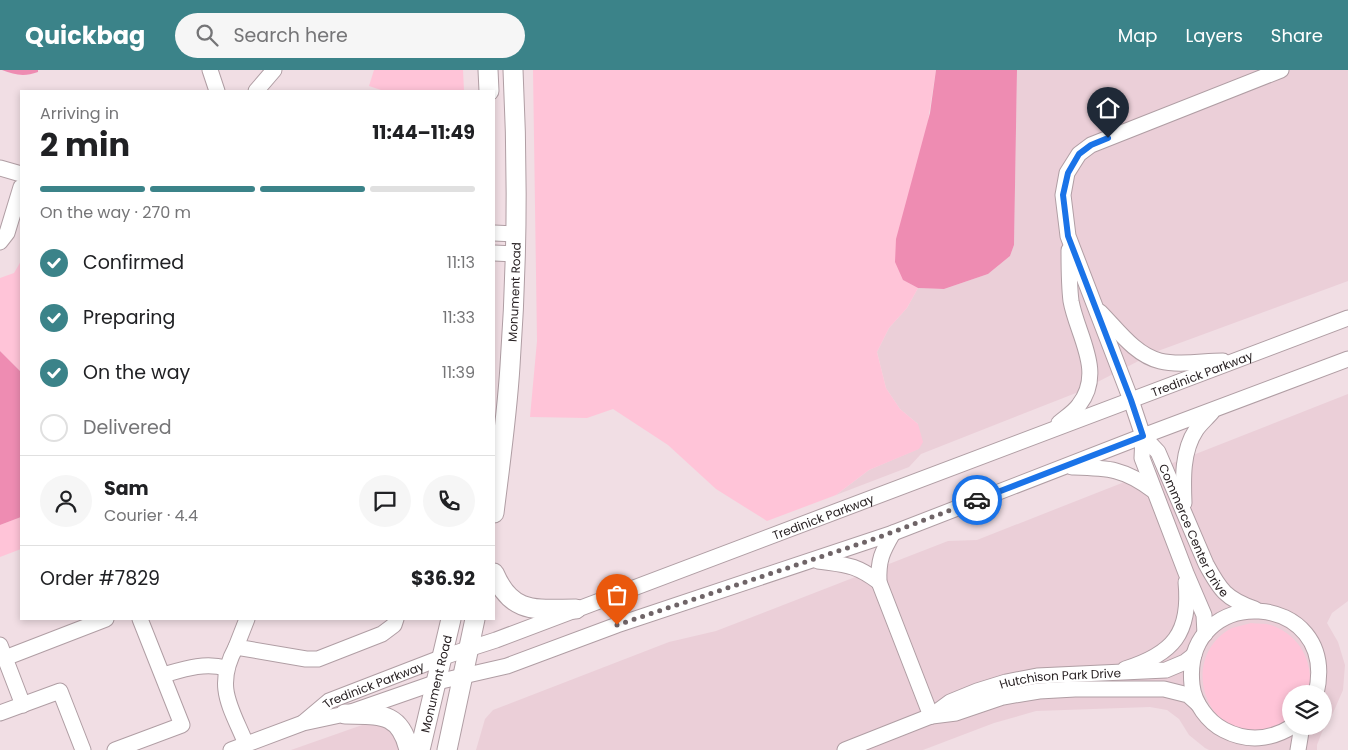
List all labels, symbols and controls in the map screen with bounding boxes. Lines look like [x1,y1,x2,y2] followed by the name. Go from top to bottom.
[175,13,525,58] search box
[25,19,145,52] text: Quickbag
[193,21,221,49] icon: search
[233,22,348,49] text: Search here
[1118,23,1158,48] text: Map
[1186,23,1243,48] text: Layers
[1271,23,1323,48] text: Share
[1087,87,1129,138] pin
[1094,94,1122,122] icon: home
[40,102,119,125] text: Arriving in
[372,119,475,146] text: 11:44–11:49
[40,122,130,167] text: 2 min
[40,201,191,224] text: On the way · 270 m
[503,242,524,342] street label: Monument Road
[40,249,68,277] icon: check
[83,249,184,276] text: Confirmed
[447,251,475,274] text: 11:13
[40,304,68,332] icon: check
[83,304,175,331] text: Preparing
[443,306,475,329] text: 11:33
[1149,346,1255,400] street label: Tredinick Parkway
[40,359,68,387] icon: check
[83,359,190,386] text: On the way
[442,361,475,384] text: 11:39
[83,414,172,441] text: Delivered
[1155,461,1233,600] street label: Commerce Center Drive
[40,475,92,527] button: person
[104,475,149,502] text: Sam
[359,475,411,527] button: chat
[423,475,475,527] button: phone
[952,475,1002,525] courier
[963,486,991,514] icon: car
[770,489,876,543] street label: Tredinick Parkway
[104,504,198,527] text: Courier · 4.4
[40,565,160,592] text: Order #7829
[411,565,475,592] text: $36.92
[596,574,638,625] pin
[603,581,631,609] icon: bag
[416,633,455,734] street label: Monument Road
[319,657,427,712] street label: Tredinick Parkway
[997,664,1121,692] street label: Hutchison Park Drive
[1282,685,1332,735] map controls
[1282,685,1332,735] button: layers

